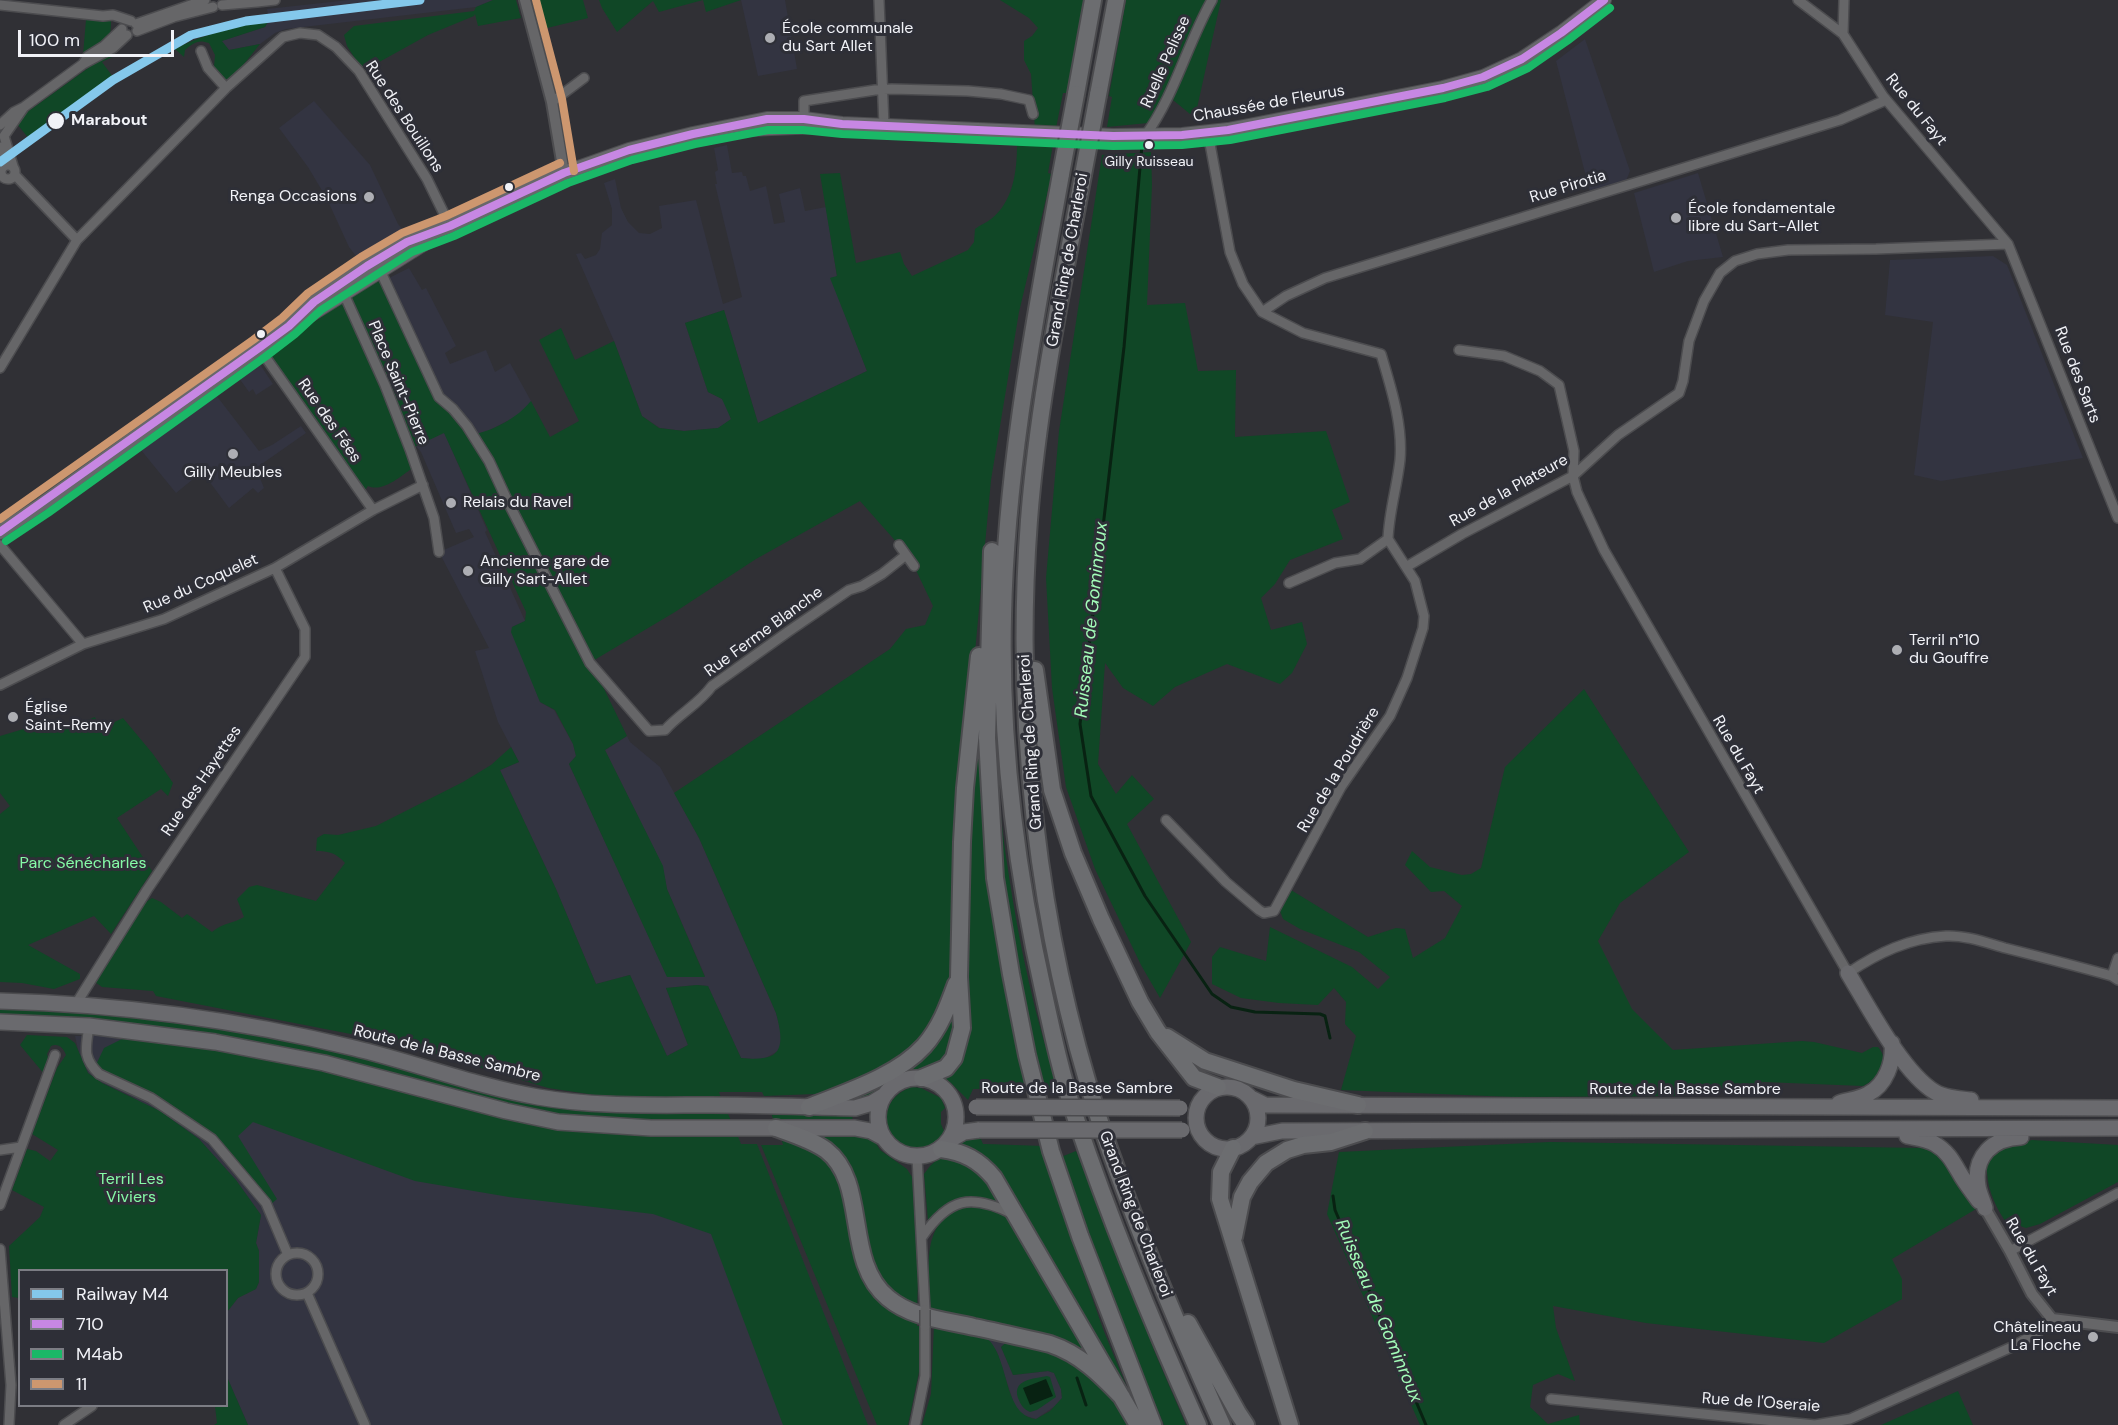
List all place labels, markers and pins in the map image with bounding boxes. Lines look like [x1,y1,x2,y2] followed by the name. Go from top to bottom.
[782,19,913,57] place label: École communale du Sart Allet
[763,31,777,45] marker: École communale du Sart Allet
[46,111,66,131] marker: Marabout
[71,111,147,131] place label: Marabout
[1143,139,1155,151] marker: Gilly Ruisseau
[1104,154,1194,170] place label: Gilly Ruisseau
[503,181,515,193] unlabelled marker
[230,187,357,207] place label: Renga Occasions
[362,190,376,204] marker: Renga Occasions
[1688,199,1835,237] place label: École fondamentale libre du Sart-Allet
[1669,211,1683,225] marker: École fondamentale libre du Sart-Allet
[255,328,267,340] unlabelled marker
[226,447,240,461] marker: Gilly Meubles
[184,463,282,483] place label: Gilly Meubles
[463,493,571,513] place label: Relais du Ravel
[444,496,458,510] marker: Relais du Ravel
[480,552,609,590] place label: Ancienne gare de Gilly Sart-Allet
[461,564,475,578] marker: Ancienne gare de Gilly Sart-Allet
[1909,631,1989,669] place label: Terril n°10 du Gouffre
[1890,643,1904,657] marker: Terril n°10 du Gouffre
[25,698,112,736] place label: Église Saint-Remy
[6,710,20,724] marker: Église Saint-Remy
[1993,1318,2081,1356] place label: Châtelineau La Floche
[2086,1330,2100,1344] marker: Châtelineau La Floche

